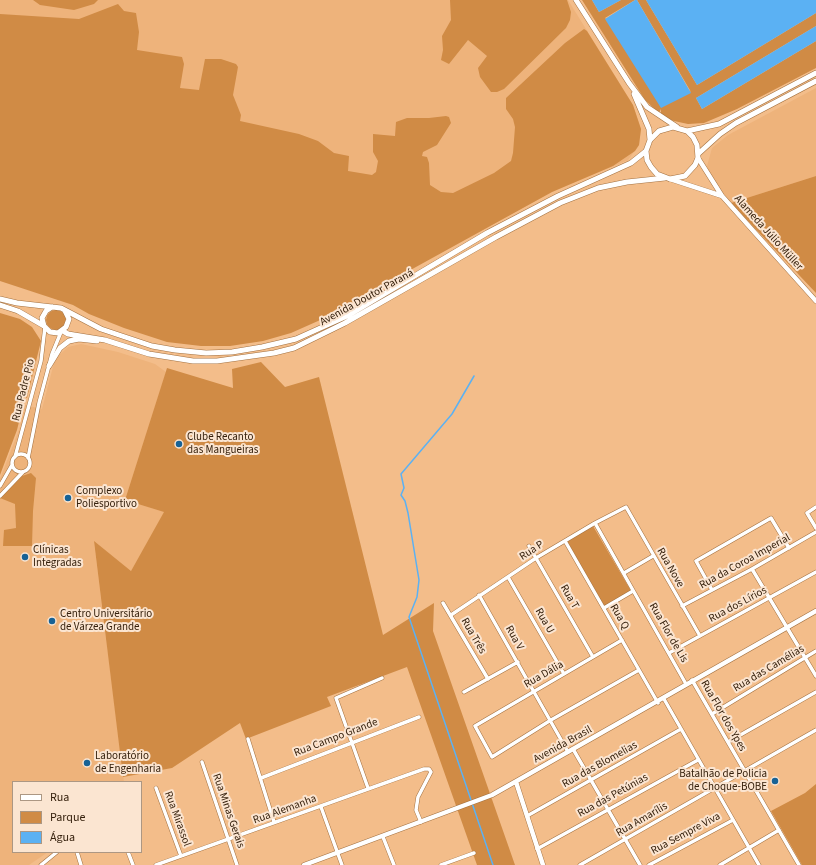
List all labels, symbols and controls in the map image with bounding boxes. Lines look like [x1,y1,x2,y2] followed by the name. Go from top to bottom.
[731,193,805,273] street label: Alameda Júlio Müller
[318,267,416,329] street label: Avenida Doutor Paraná
[10,358,38,422] street label: Rua Padre Pio
[187,431,258,457] place label: Clube Recanto das Mangueiras
[174,439,184,449] marker: Clube Recanto das Mangueiras
[76,485,137,511] place label: Complexo Poliesportivo
[63,493,73,503] marker: Complexo Poliesportivo
[697,532,793,592] street label: Rua da Coroa Imperial
[517,538,547,564] street label: Rua P
[33,544,82,570] place label: Clínicas Integradas
[653,546,687,590] street label: Rua Nove
[20,552,30,562] marker: Clínicas Integradas
[557,582,581,612] street label: Rua T
[707,584,769,626] street label: Rua dos Lírios
[646,601,690,665] street label: Rua Flor de Lis
[606,602,632,632] street label: Rua Q
[532,606,556,636] street label: Rua U
[60,608,152,634] place label: Centro Universitário de Várzea Grande
[47,616,57,626] marker: Centro Universitário de Várzea Grande
[457,616,489,656] street label: Rua Três
[502,624,526,652] street label: Rua V
[731,643,807,695] street label: Rua das Camélias
[522,658,566,692] street label: Rua Dália
[697,678,749,754] street label: Rua Flor dos Ypes
[292,716,380,760] street label: Rua Campo Grande
[532,724,594,766] street label: Avenida Brasil
[560,739,640,791] street label: Rua das Blomelias
[95,750,161,776] place label: Laboratório de Engenharia
[82,758,92,768] marker: Laboratório de Engenharia
[679,768,767,794] place label: Batalhão de Policia de Choque-BOBE
[576,771,650,821] street label: Rua das Petúnias
[209,772,247,850] street label: Rua Minas Gerais
[770,776,780,786] marker: Batalhão de Policia de Choque-BOBE
[12,781,142,853] legend
[50,789,69,806] text: Rua
[161,790,193,848] street label: Rua Mirassol
[252,792,318,828] street label: Rua Alemanha
[614,800,670,840] street label: Rua Amarílis
[50,809,86,826] text: Parque
[649,810,723,858] street label: Rua Sempre Viva
[50,829,75,846] text: Água

